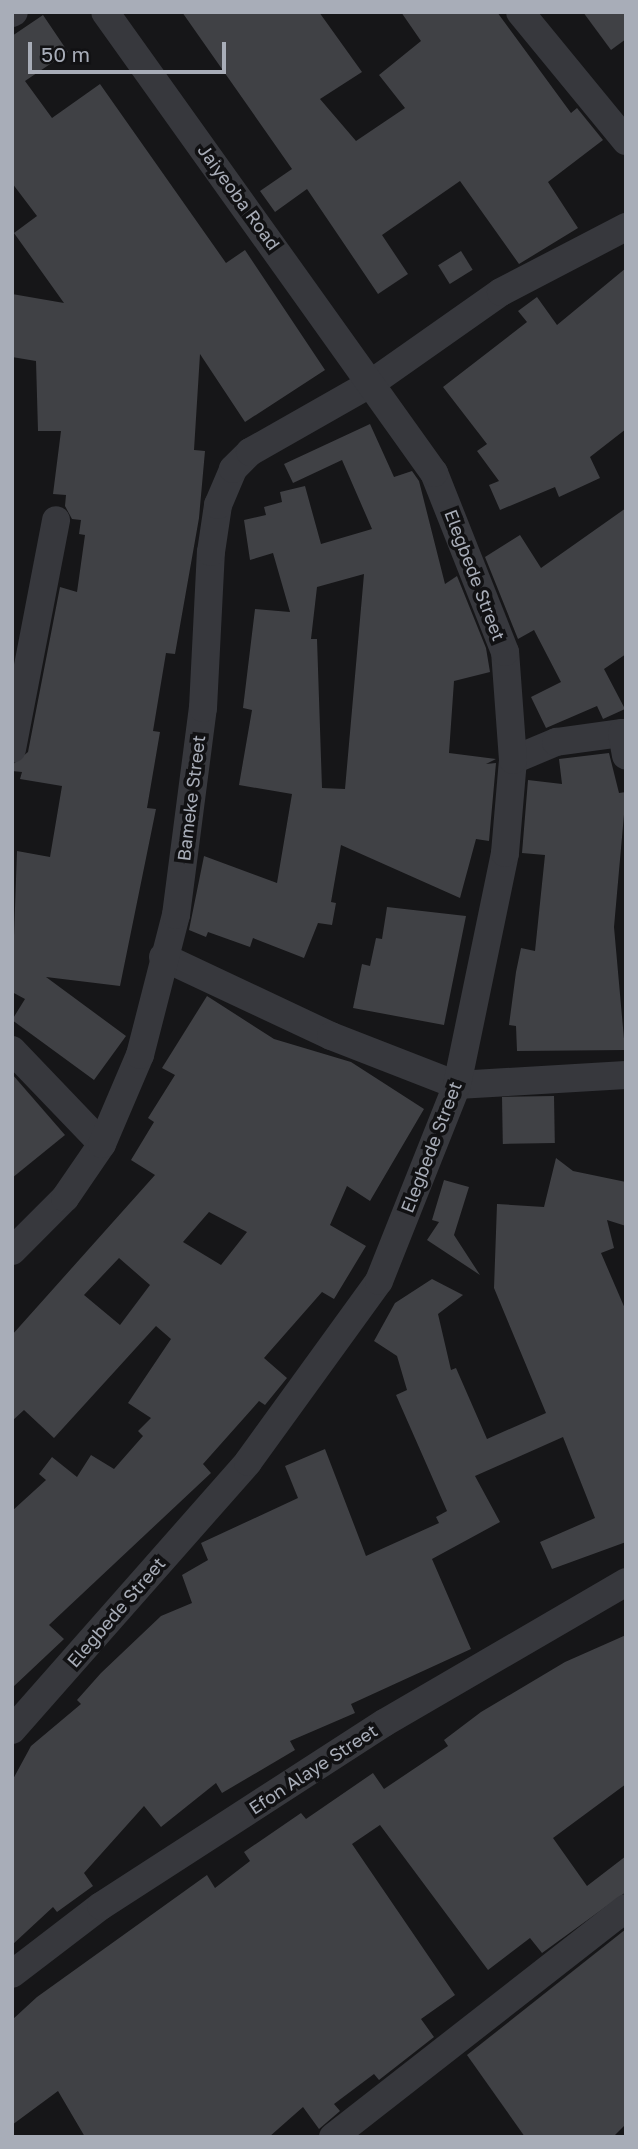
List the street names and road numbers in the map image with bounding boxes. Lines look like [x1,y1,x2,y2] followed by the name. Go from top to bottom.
[193,140,285,254] street label: Jaiyeoba Road
[440,506,510,644] street label: Elegbede Street
[173,734,209,862] street label: Bameke Street
[396,1078,466,1216] street label: Elegbede Street
[62,1553,170,1671] street label: Elegbede Street
[245,1719,381,1819] street label: Efon Alaye Street

